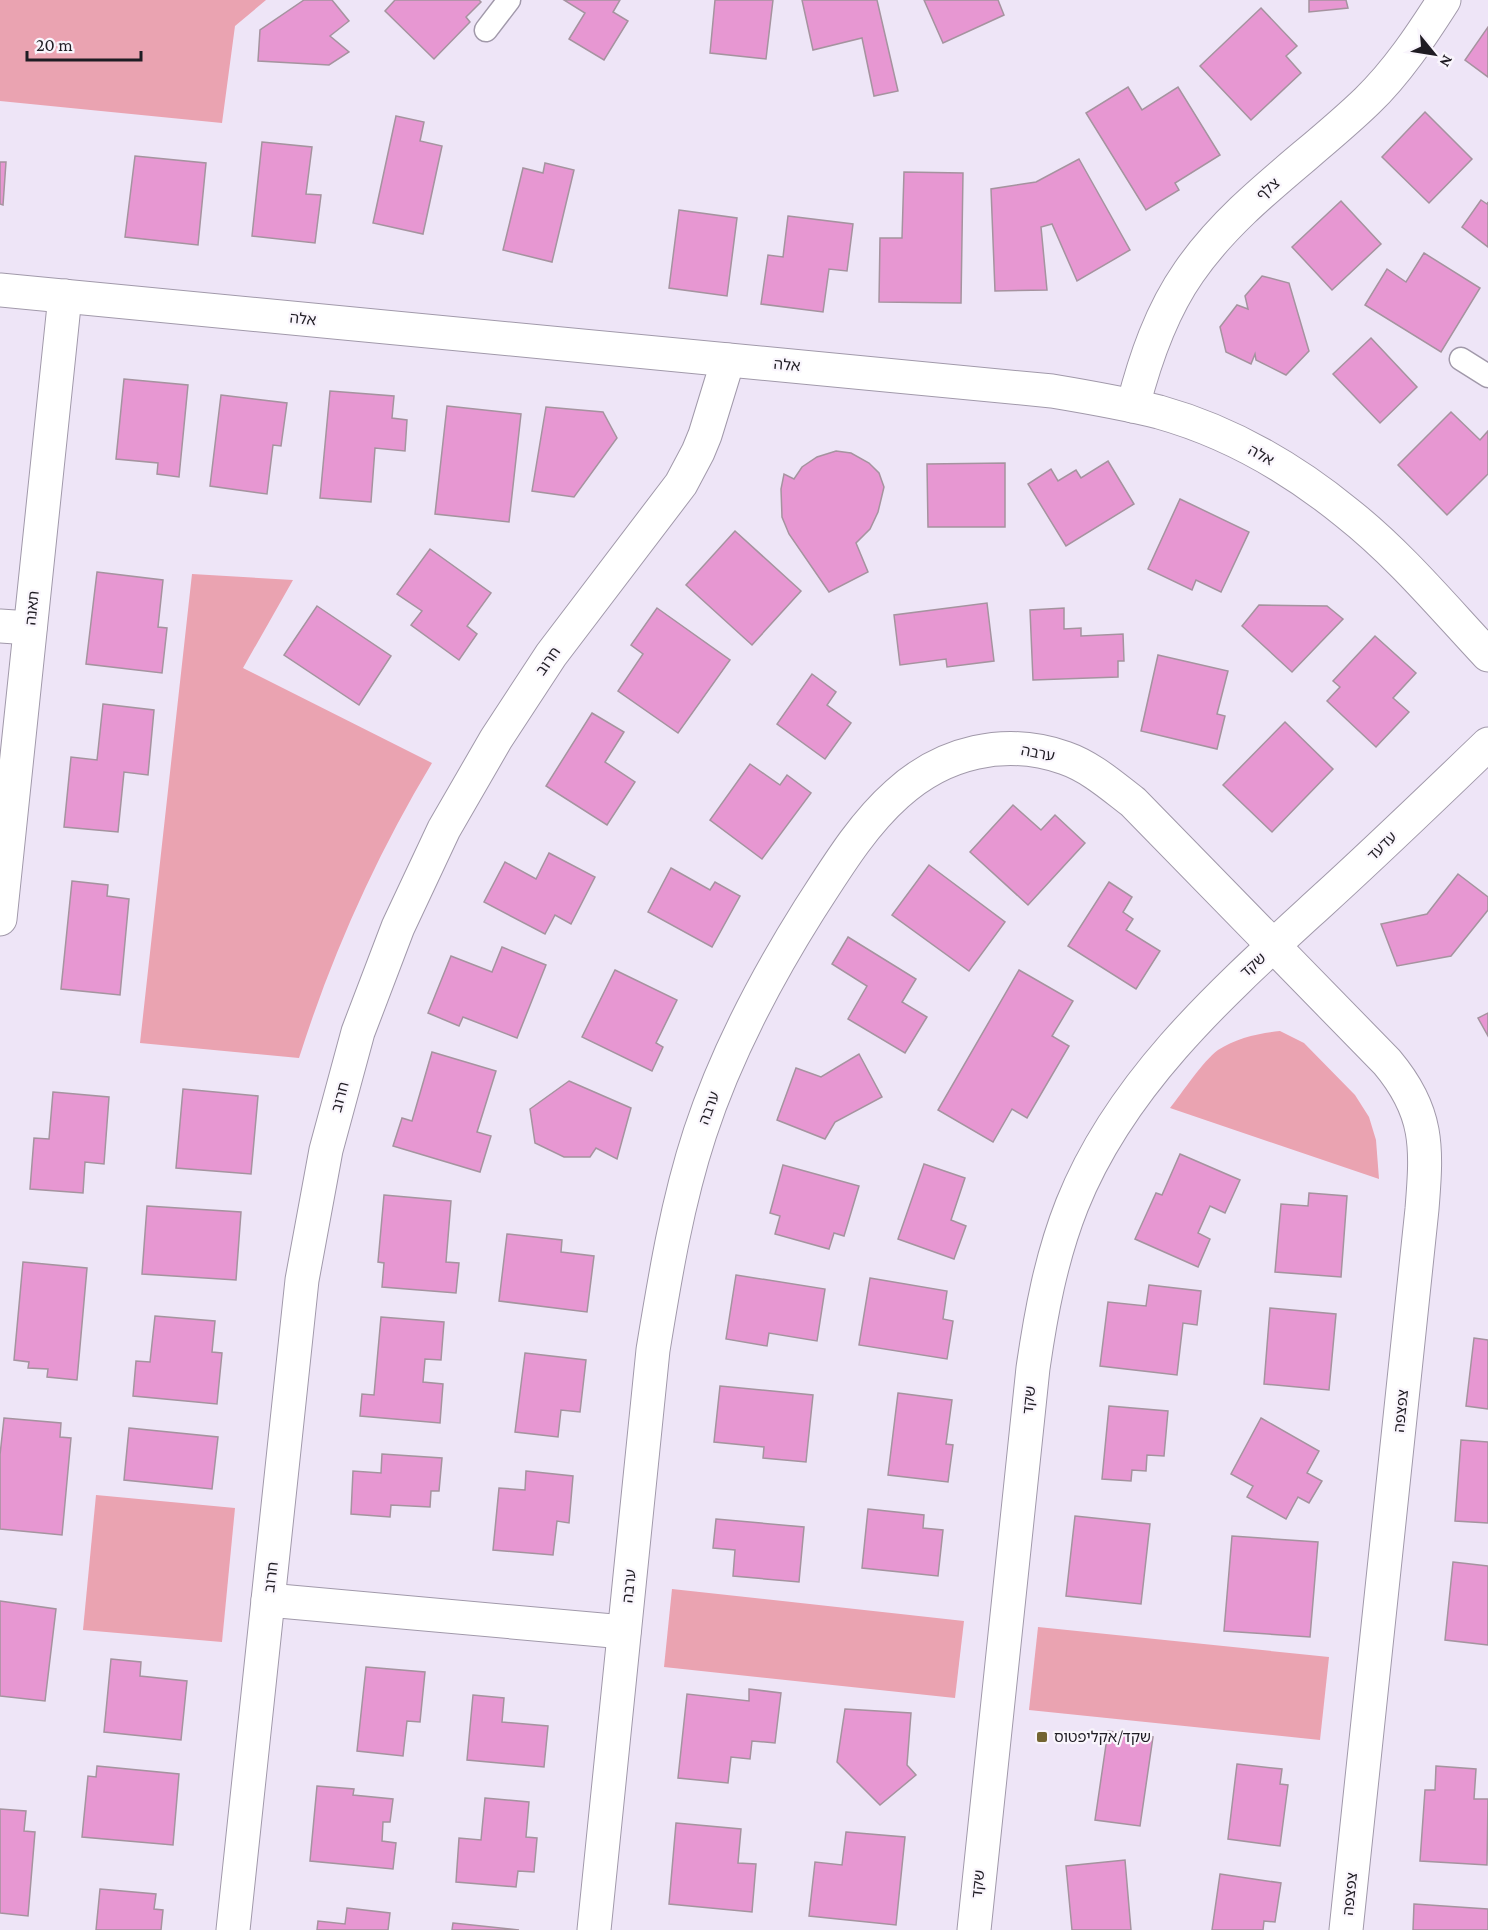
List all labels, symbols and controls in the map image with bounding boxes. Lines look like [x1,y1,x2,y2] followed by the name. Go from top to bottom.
[27,24,141,62] scale bar
[1404,24,1464,84] north arrow
[36,35,73,55] text: 20 m
[1436,52,1457,70] text: N
[1253,175,1283,203] street label: צלף
[289,310,317,328] street label: אלה
[773,356,801,374] street label: אלה
[1245,442,1277,468] street label: אלה
[22,590,42,626] street label: תאנה
[533,644,563,678] street label: חרוב
[1020,742,1056,764] street label: ערבה
[1364,828,1400,864] street label: עדעד
[1237,950,1269,980] street label: שקד
[328,1080,352,1114] street label: חרוב
[696,1089,722,1127] street label: ערבה
[1020,1385,1038,1415] street label: שקד
[1391,1389,1411,1433] street label: צפצפה
[261,1561,281,1593] street label: חרוב
[619,1568,639,1604] street label: ערבה
[1054,1729,1151,1745] place label: שקד/אקליפטוס
[1035,1730,1049,1744] marker: שקד/אקליפטוס
[969,1869,987,1899] street label: שקד
[1340,1872,1360,1916] street label: צפצפה

